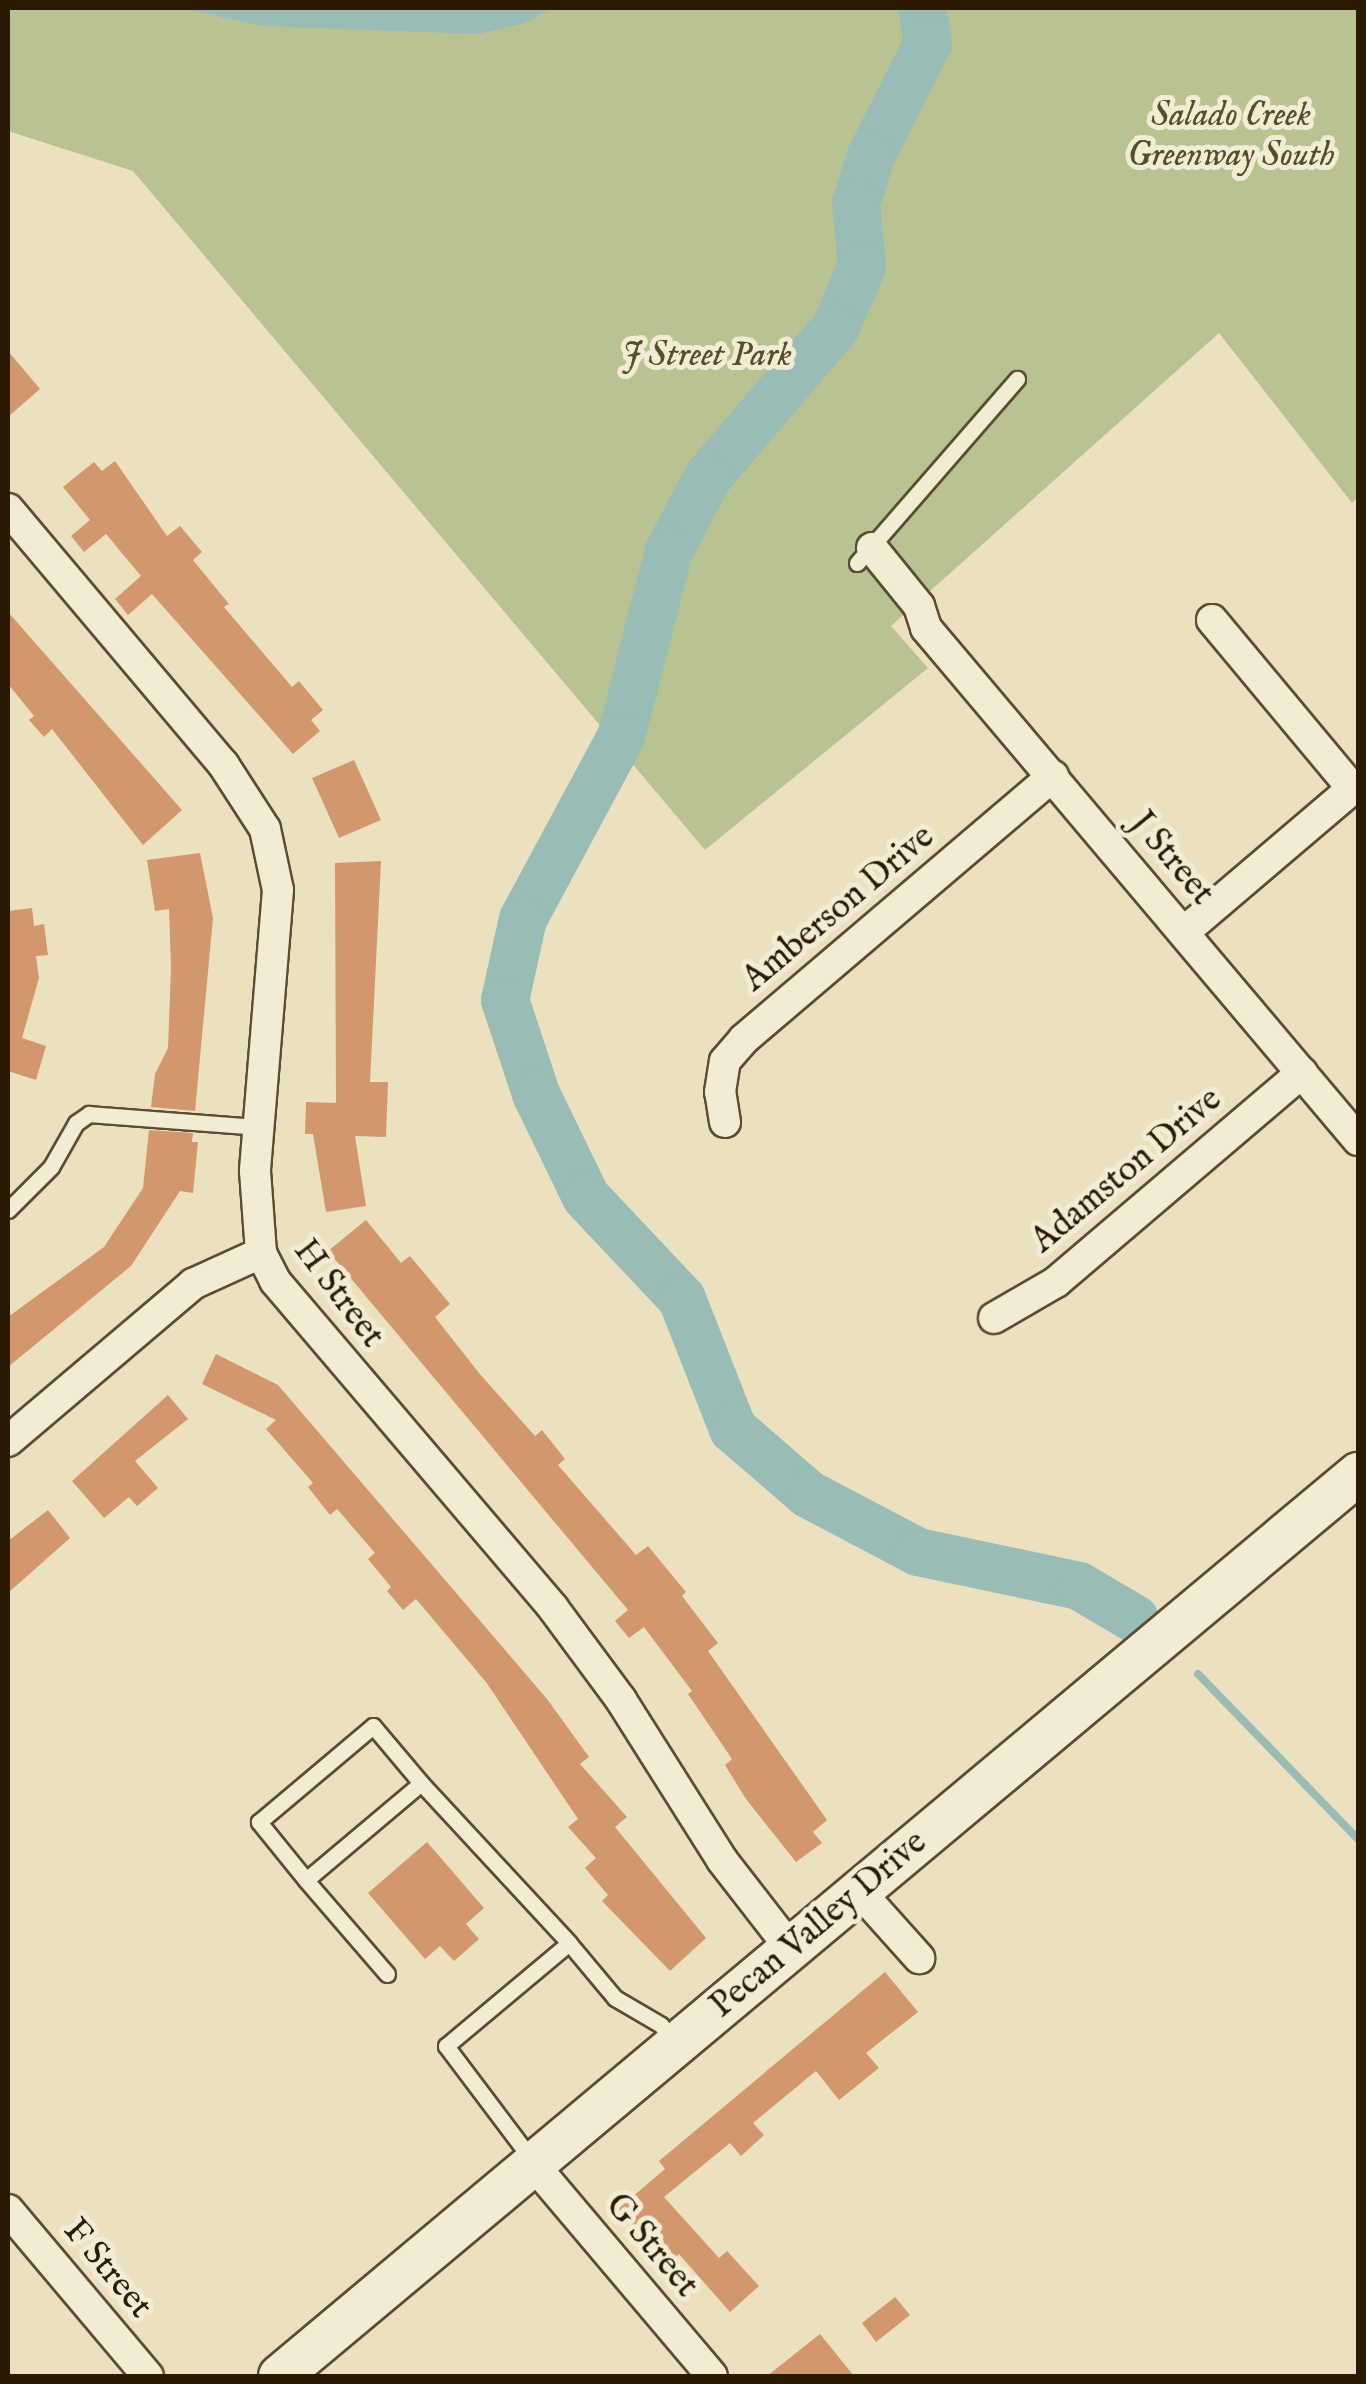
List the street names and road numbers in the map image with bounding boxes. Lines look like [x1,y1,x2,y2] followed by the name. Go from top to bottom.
[1120,804,1222,914] street label: J Street
[735,817,943,1001] street label: Amberson Drive
[1023,1079,1231,1263] street label: Adamston Drive
[284,1232,392,1356] street label: H Street
[702,1822,936,2028] street label: Pecan Valley Drive
[596,2186,706,2306] street label: G Street
[53,2211,161,2327] street label: F Street

